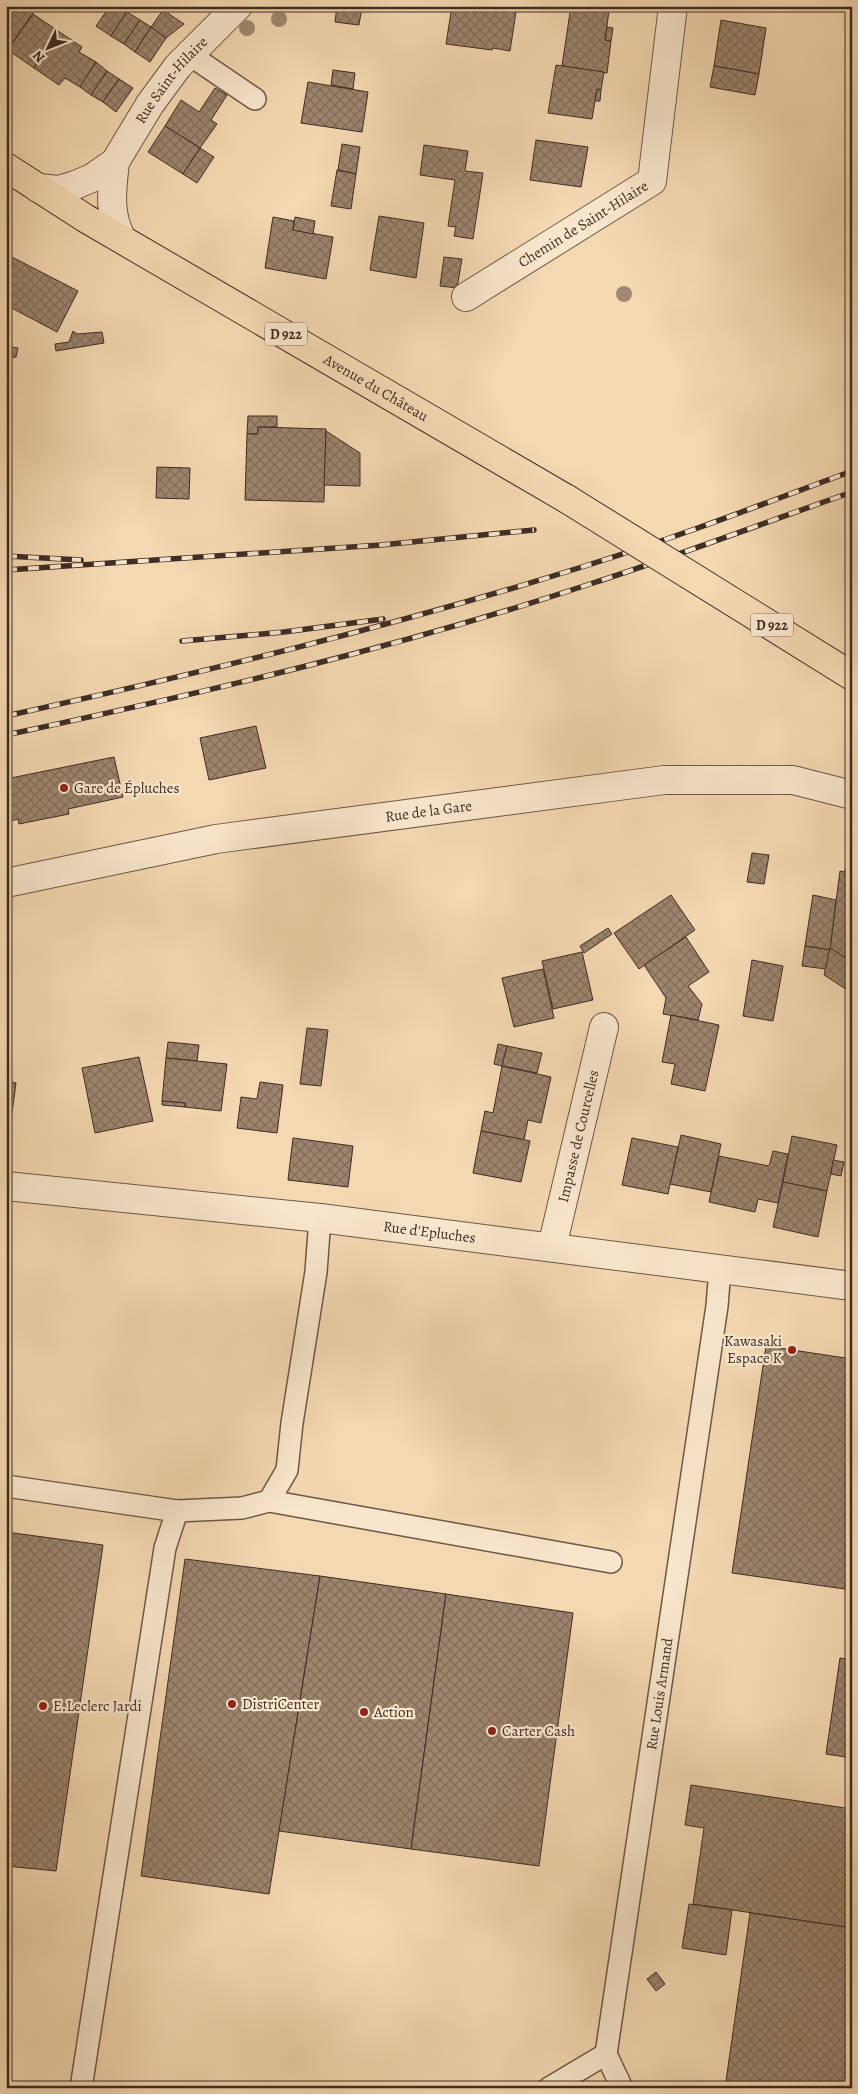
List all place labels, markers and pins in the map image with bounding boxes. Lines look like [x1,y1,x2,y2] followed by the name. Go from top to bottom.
[74,778,180,798] place label: Gare de Épluches
[58,782,70,794] marker: Gare de Épluches
[724,1331,783,1368] place label: Kawasaki Espace K
[786,1344,798,1356] marker: Kawasaki Espace K
[242,1694,319,1714] place label: DistriCenter
[53,1696,142,1716] place label: E.Leclerc Jardi
[226,1698,238,1710] marker: DistriCenter
[37,1700,49,1712] marker: E.Leclerc Jardi
[373,1702,414,1722] place label: Action
[358,1706,370,1718] marker: Action
[502,1721,575,1741] place label: Carter Cash
[486,1725,498,1737] marker: Carter Cash

